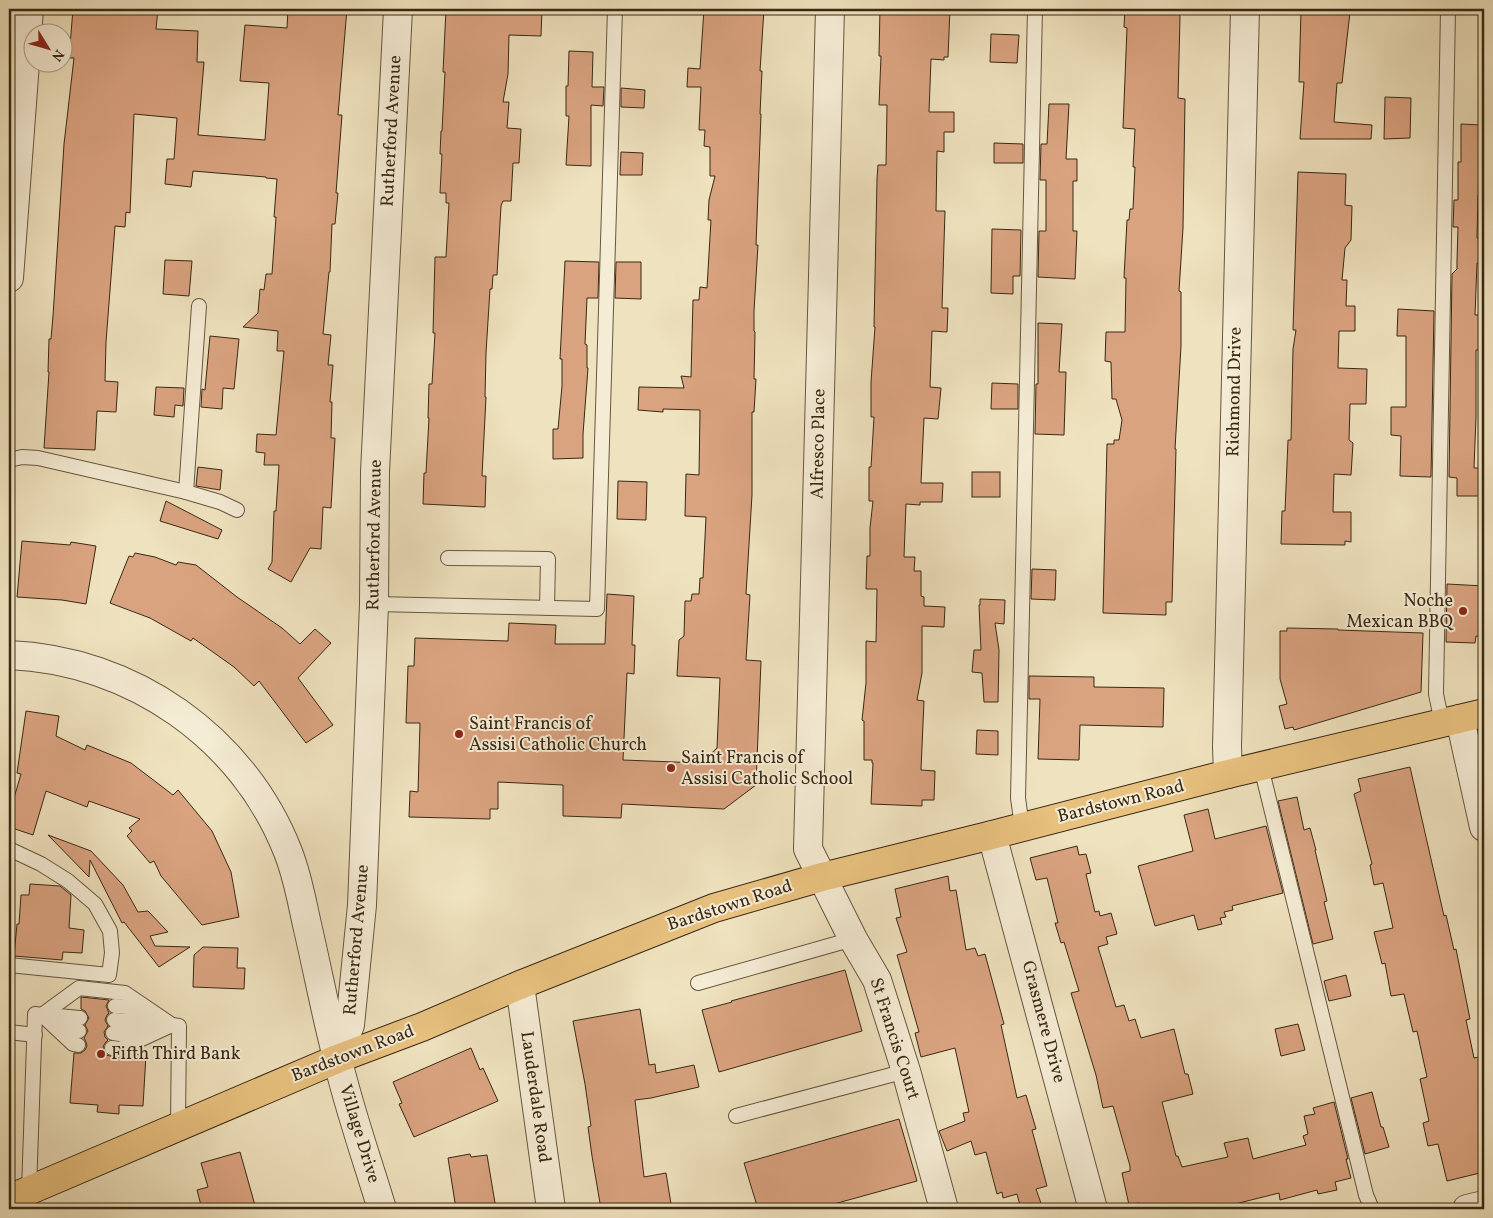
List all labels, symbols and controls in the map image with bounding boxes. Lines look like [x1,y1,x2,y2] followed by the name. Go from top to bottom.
[22,22,72,72] north arrow
[47,45,68,65] text: N
[376,55,408,207] street label: Rutherford Avenue
[1221,327,1249,457] street label: Richmond Drive
[806,388,832,500] street label: Alfresco Place
[361,459,389,611] street label: Rutherford Avenue
[1346,589,1454,635] place label: Noche Mexican BBQ
[1457,605,1469,617] marker: Noche Mexican BBQ
[469,712,647,758] place label: Saint Francis of Assisi Catholic Church
[453,728,465,740] marker: Saint Francis of Assisi Catholic Church
[681,746,853,792] place label: Saint Francis of Assisi Catholic School
[665,762,677,774] marker: Saint Francis of Assisi Catholic School
[1055,774,1187,830] street label: Bardstown Road
[338,863,376,1017] street label: Rutherford Avenue
[664,874,796,938] street label: Bardstown Road
[1015,958,1071,1086] street label: Grasmere Drive
[863,975,925,1103] street label: St Francis Court
[288,1019,418,1089] street label: Bardstown Road
[513,1030,557,1164] street label: Lauderdale Road
[111,1042,241,1067] place label: Fifth Third Bank
[95,1048,107,1060] marker: Fifth Third Bank
[332,1082,386,1186] street label: Village Drive

